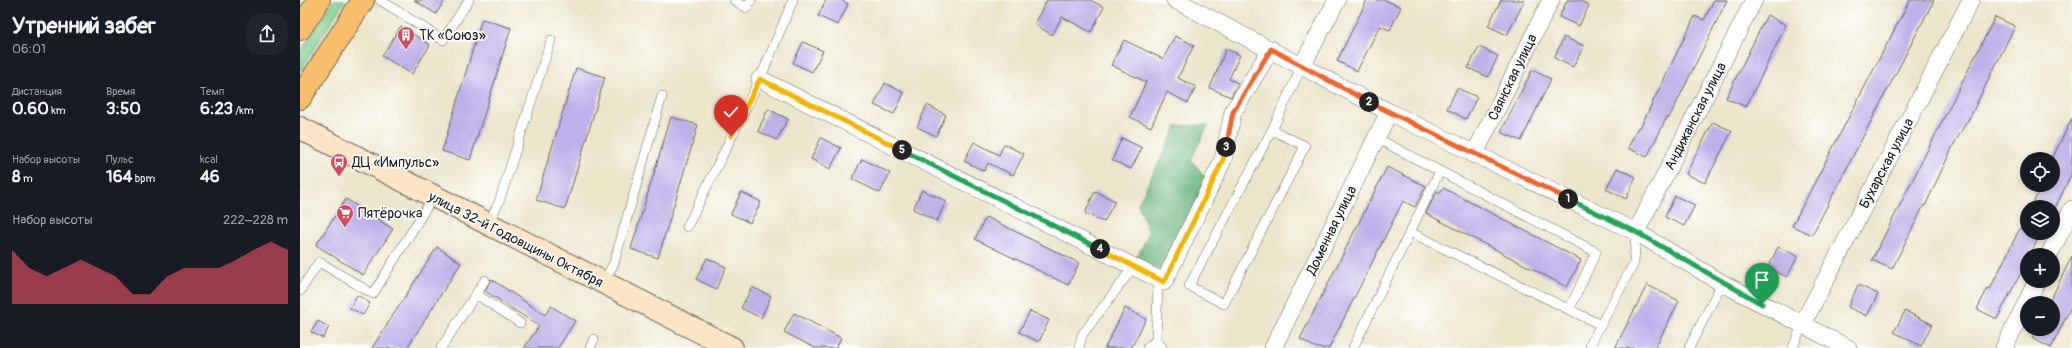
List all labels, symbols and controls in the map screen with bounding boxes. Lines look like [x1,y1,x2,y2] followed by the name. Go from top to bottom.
[12,12,156,40] text: Утренний забег
[246,13,288,55] button: share
[396,25,416,50] building icon: ТК «Союз»
[419,27,486,44] place label: ТК «Союз»
[1484,31,1541,123] street label: Саянская улица
[12,41,46,57] text: 06:01
[1661,60,1730,173] street label: Андижанская улица
[12,85,62,98] text: Дистанция
[106,85,135,98] text: Время
[200,85,224,98] text: Темп
[1359,92,1379,112] pin: 2
[714,95,748,136] pin
[1366,95,1372,108] text: 2
[12,98,49,119] text: 0.60
[106,98,141,119] text: 3:50
[200,98,233,119] text: 6:23
[720,101,742,123] icon: check
[49,104,66,117] text: km
[233,104,254,117] text: /km
[1856,115,1917,211] street label: Бухарская улица
[1216,137,1236,157] pin: 3
[892,140,912,160] pin: 5
[1223,140,1229,153] text: 3
[899,143,905,156] text: 5
[329,152,349,177] bus stop icon: ДЦ «Импульс»
[2020,152,2060,336] map controls
[2020,152,2060,192] button: locate
[12,153,80,166] text: Набор высоты
[106,153,134,166] text: Пульс
[200,153,218,166] text: kcal
[351,154,439,171] place label: ДЦ «Импульс»
[12,166,21,187] text: 8
[106,166,132,187] text: 164
[200,166,220,187] text: 46
[21,172,33,185] text: m
[132,172,155,185] text: bpm
[1302,183,1360,278] street label: Доменная улица
[425,187,606,291] street label: улица 32-й Годовщины Октября
[1558,189,1578,209] pin: 1
[1566,192,1570,205] text: 1
[2020,200,2060,240] button: layers
[335,203,355,228] supermarket icon: Пятёрочка
[358,205,422,222] place label: Пятёрочка
[12,212,93,228] text: Набор высоты
[223,212,288,228] text: 222–228 m
[1090,239,1110,259] pin: 4
[1097,242,1103,255] text: 4
[2020,248,2060,288] button: +
[1745,263,1779,304] pin
[1751,269,1773,291] icon: arrive
[2020,296,2060,336] button: −

